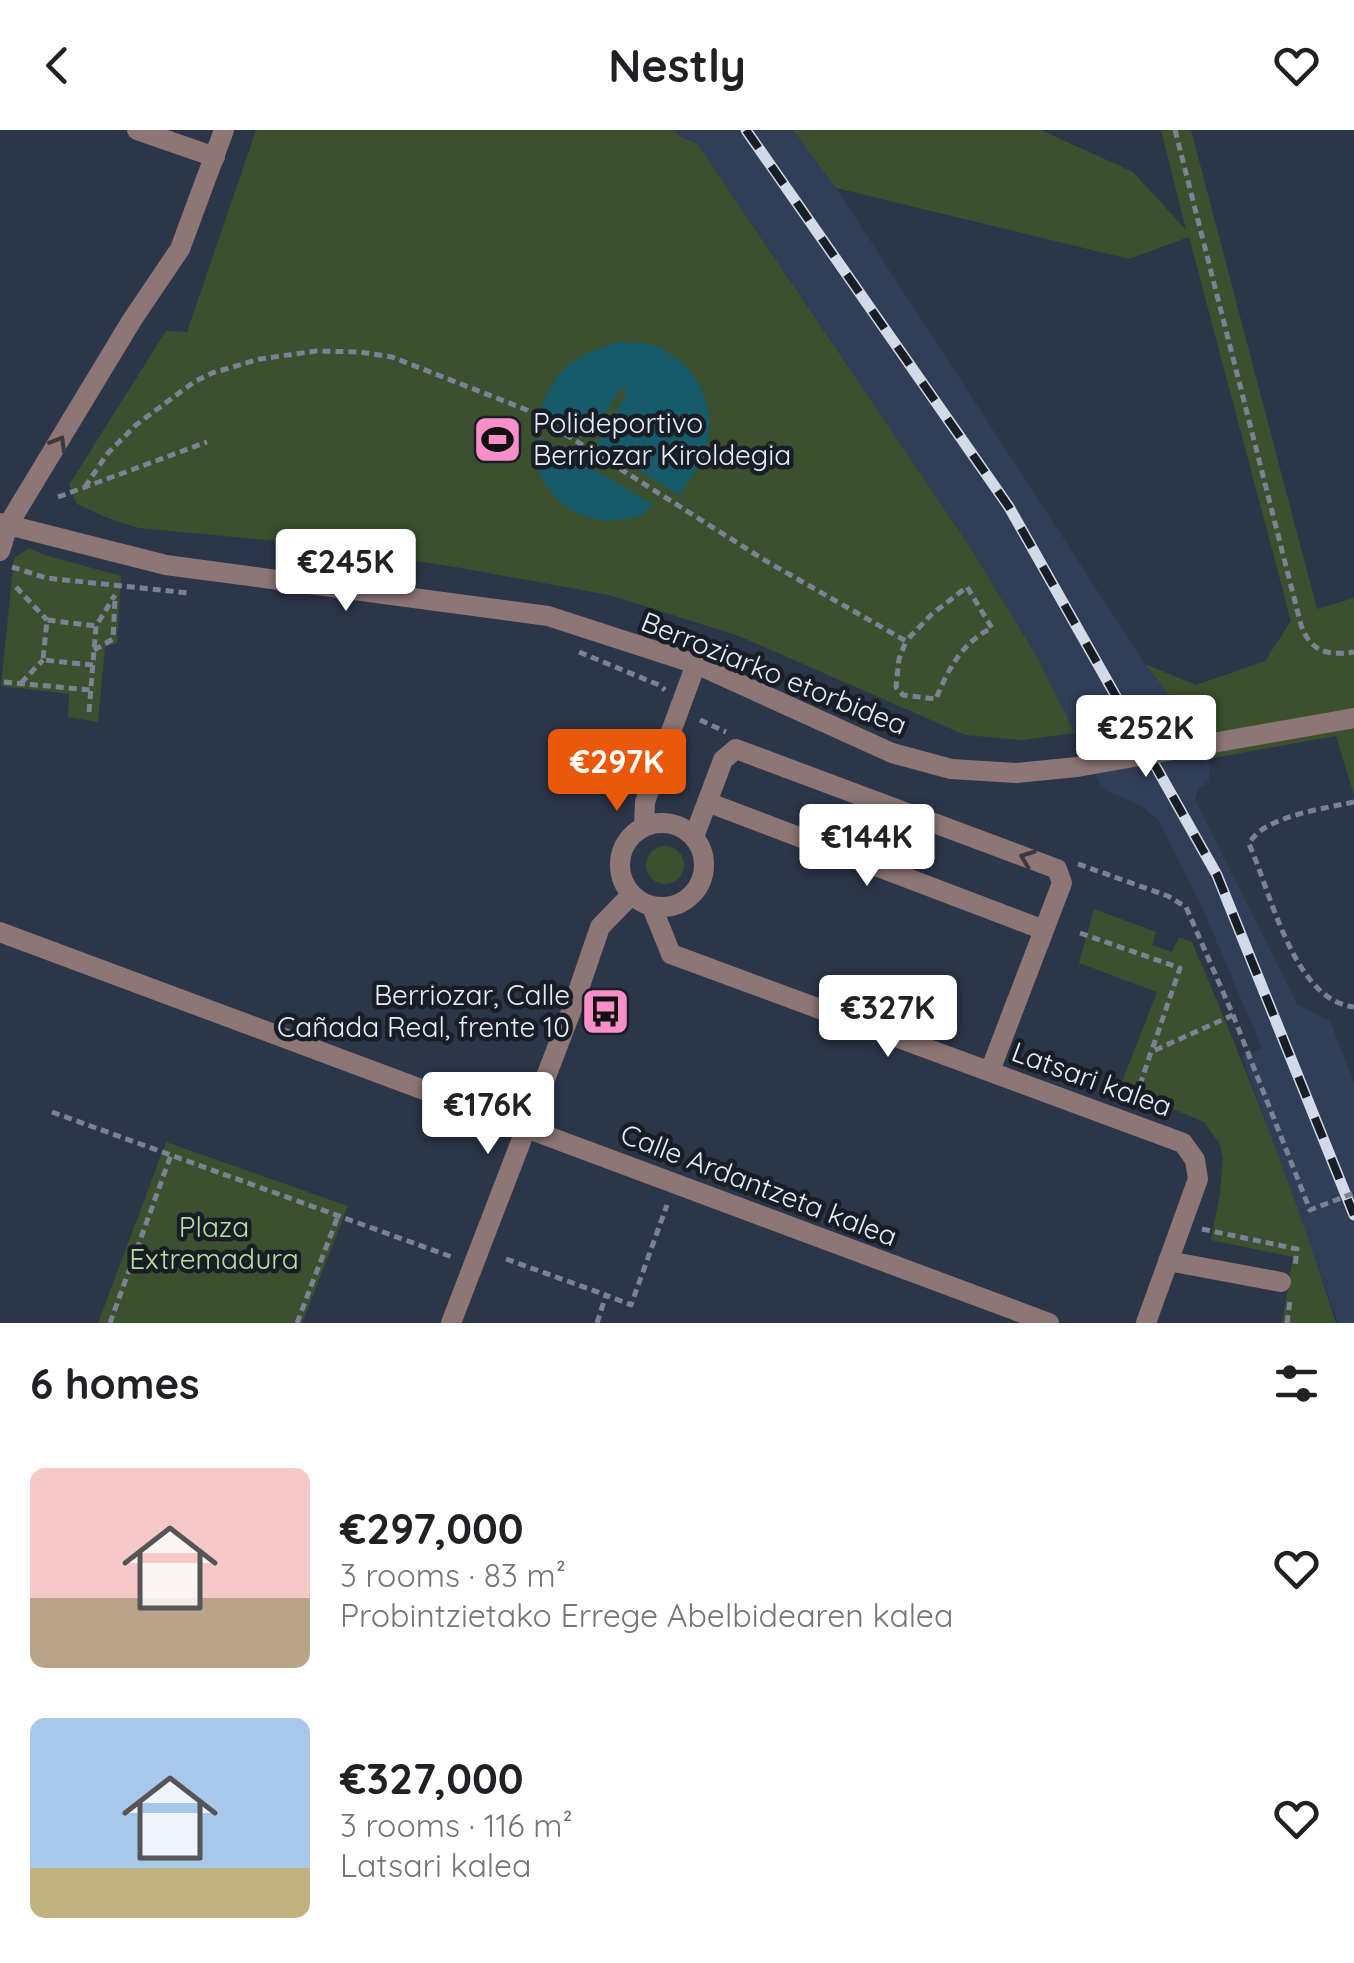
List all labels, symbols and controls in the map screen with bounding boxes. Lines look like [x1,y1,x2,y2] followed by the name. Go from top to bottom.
[608,37,746,93] text: Nestly
[30,38,85,93] icon: back
[1269,38,1324,93] icon: heart
[533,405,791,472] place label: Polideportivo Berriozar Kiroldegia
[472,413,524,465] sports icon: Polideportivo Berriozar Kiroldegia
[47,436,67,454] one-way arrow
[276,529,416,614] pin: €245K
[298,541,394,581] text: €245K
[636,603,912,742] street label: Berroziarko etorbidea
[1076,695,1216,780] pin: €252K
[1098,707,1194,747] text: €252K
[547,729,687,814] pin: €297K
[570,741,664,781] text: €297K
[797,804,937,889] pin: €144K
[821,816,913,856] text: €144K
[1019,849,1037,869] one-way arrow
[818,975,958,1060] pin: €327K
[277,977,570,1044] place label: Berriozar, Calle Cañada Real, frente 10
[579,985,631,1037] bus stop icon: Berriozar, Calle Cañada Real, frente 10
[841,987,935,1027] text: €327K
[1007,1033,1177,1124] street label: Latsari kalea
[418,1072,558,1157] pin: €176K
[444,1084,532,1124] text: €176K
[616,1116,902,1253] street label: Calle Ardantzeta kalea
[129,1209,299,1276] park label: Plaza Extremadura
[1269,1356,1324,1411] icon: filters
[30,1357,200,1410] text: 6 homes
[340,1502,524,1555] text: €297,000
[110,1508,230,1628] icon: home
[1269,1541,1324,1596] icon: heart
[340,1555,566,1595] text: 3 rooms · 83 m²
[340,1595,953,1635] text: Probintzietako Errege Abelbidearen kalea
[340,1752,524,1805] text: €327,000
[110,1758,230,1878] icon: home
[1269,1791,1324,1846] icon: heart
[340,1805,573,1845] text: 3 rooms · 116 m²
[340,1845,532,1885] text: Latsari kalea

